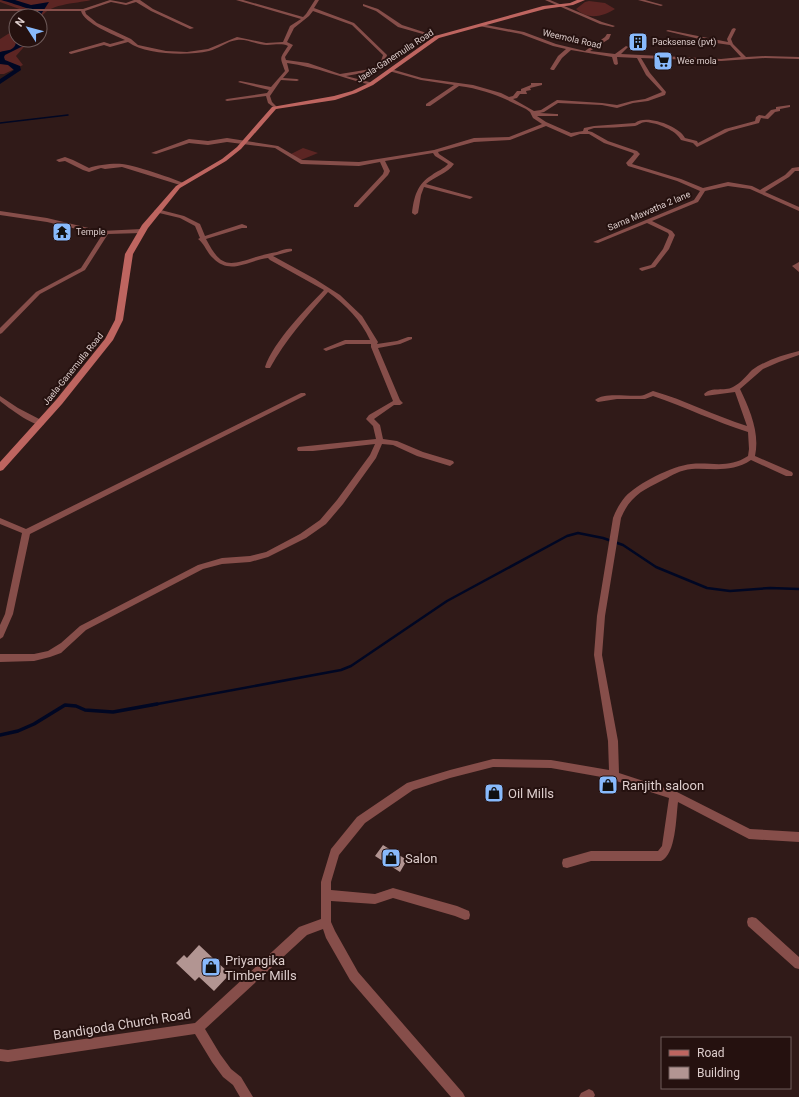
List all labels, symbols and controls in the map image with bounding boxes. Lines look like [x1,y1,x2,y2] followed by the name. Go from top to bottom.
[8,8,48,48] north arrow
[13,15,28,29] text: N
[355,27,435,85] street label: Jaela-Ganemulla Road
[541,27,603,51] street label: Weemola Road
[627,31,649,53] building icon: Packsense (pvt)
[652,37,716,48] place label: Packsense (pvt)
[652,50,674,72] supermarket icon: Wee mola
[677,56,717,66] place label: Wee mola
[606,189,692,233] street label: Sama Mawatha 2 lane
[51,221,73,243] temple icon: Temple
[76,227,106,237] place label: Temple
[41,331,105,407] street label: Jaela-Ganemulla Road
[597,774,619,796] shop icon: Ranjith saloon
[622,778,704,793] place label: Ranjith saloon
[483,782,505,804] shop icon: Oil Mills
[508,786,554,801] place label: Oil Mills
[380,847,402,869] shop icon: Salon
[405,851,438,866] place label: Salon
[225,953,297,983] place label: Priyangika Timber Mills
[200,956,222,978] shop icon: Priyangika Timber Mills
[52,1006,192,1043] street label: Bandigoda Church Road
[661,1037,791,1089] legend
[697,1046,725,1060] text: Road
[697,1066,740,1080] text: Building

